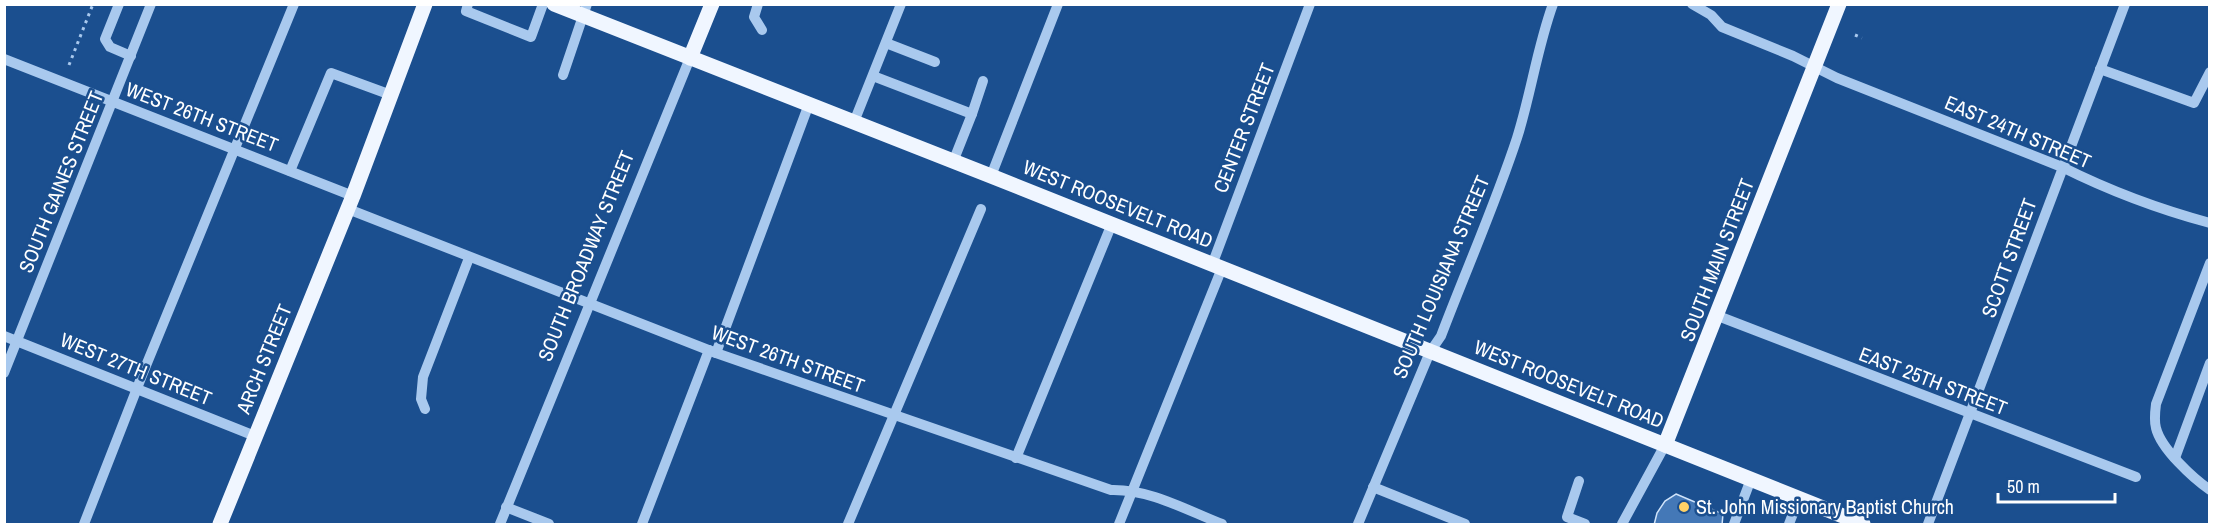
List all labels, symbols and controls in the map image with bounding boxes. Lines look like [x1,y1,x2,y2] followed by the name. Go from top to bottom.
[1206,59,1281,196] street label: CENTER STREET
[122,75,282,158] street label: WEST 26TH STREET
[12,87,109,276] street label: SOUTH GAINES STREET
[1941,89,2095,175] street label: EAST 24TH STREET
[531,147,640,365] street label: SOUTH BROADWAY STREET
[1019,153,1217,254] street label: WEST ROOSEVELT ROAD
[1386,171,1496,382] street label: SOUTH LOUISIANA STREET
[1673,175,1760,345] street label: SOUTH MAIN STREET
[1975,195,2043,321] street label: SCOTT STREET
[229,300,298,418] street label: ARCH STREET
[708,318,868,399] street label: WEST 26TH STREET
[56,326,216,411] street label: WEST 27TH STREET
[1470,333,1668,434] street label: WEST ROOSEVELT ROAD
[1855,340,2011,421] street label: EAST 25TH STREET
[1998,466,2115,504] scale bar
[2007,474,2040,499] text: 50 m
[1696,493,1954,520] place label: St. John Missionary Baptist Church
[1677,500,1691,514] marker: St. John Missionary Baptist Church

